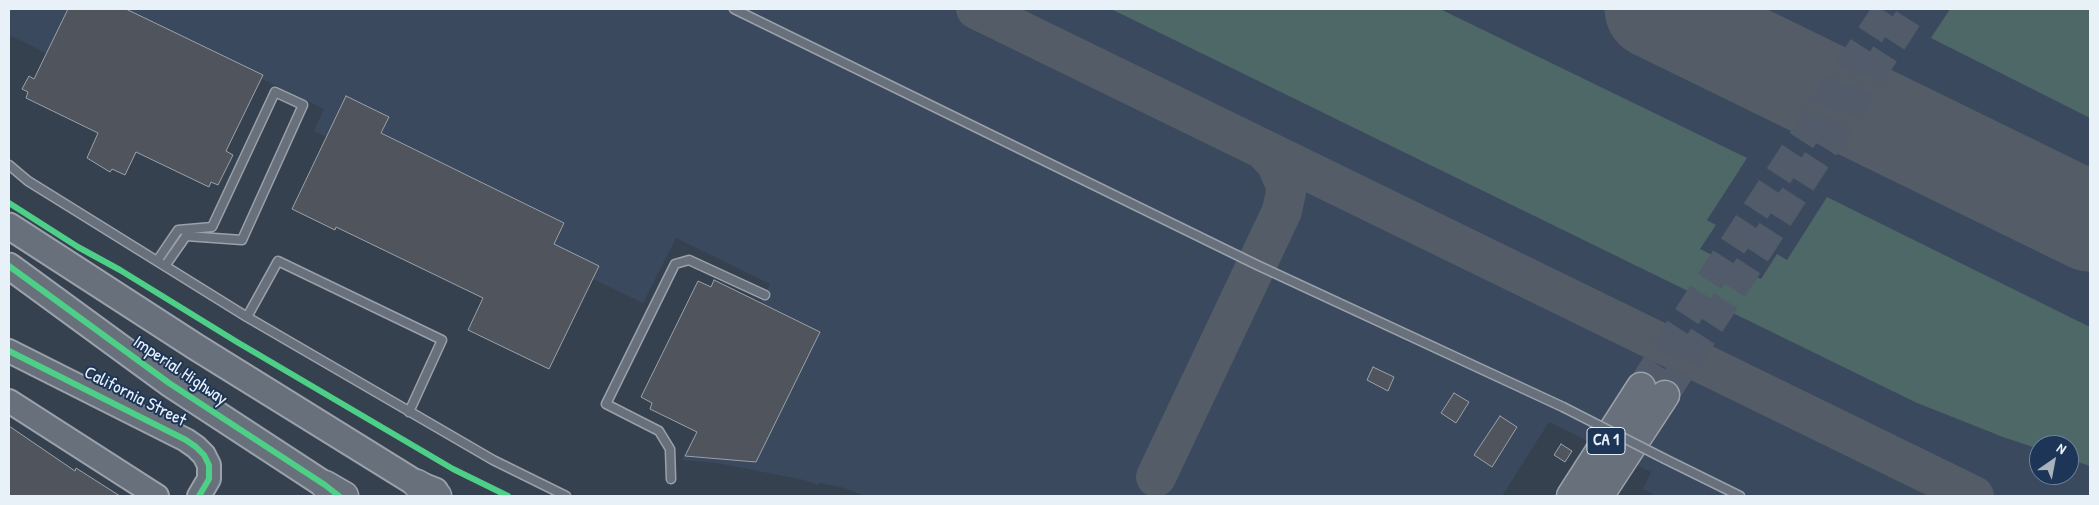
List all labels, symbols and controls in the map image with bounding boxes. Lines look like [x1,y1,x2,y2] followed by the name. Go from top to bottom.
[129,331,231,411] street label: Imperial Highway
[80,362,190,432] street label: California Street
[1587,428,1625,454] road number: CA 1
[2029,435,2079,485] north arrow
[2054,438,2070,458] text: N

